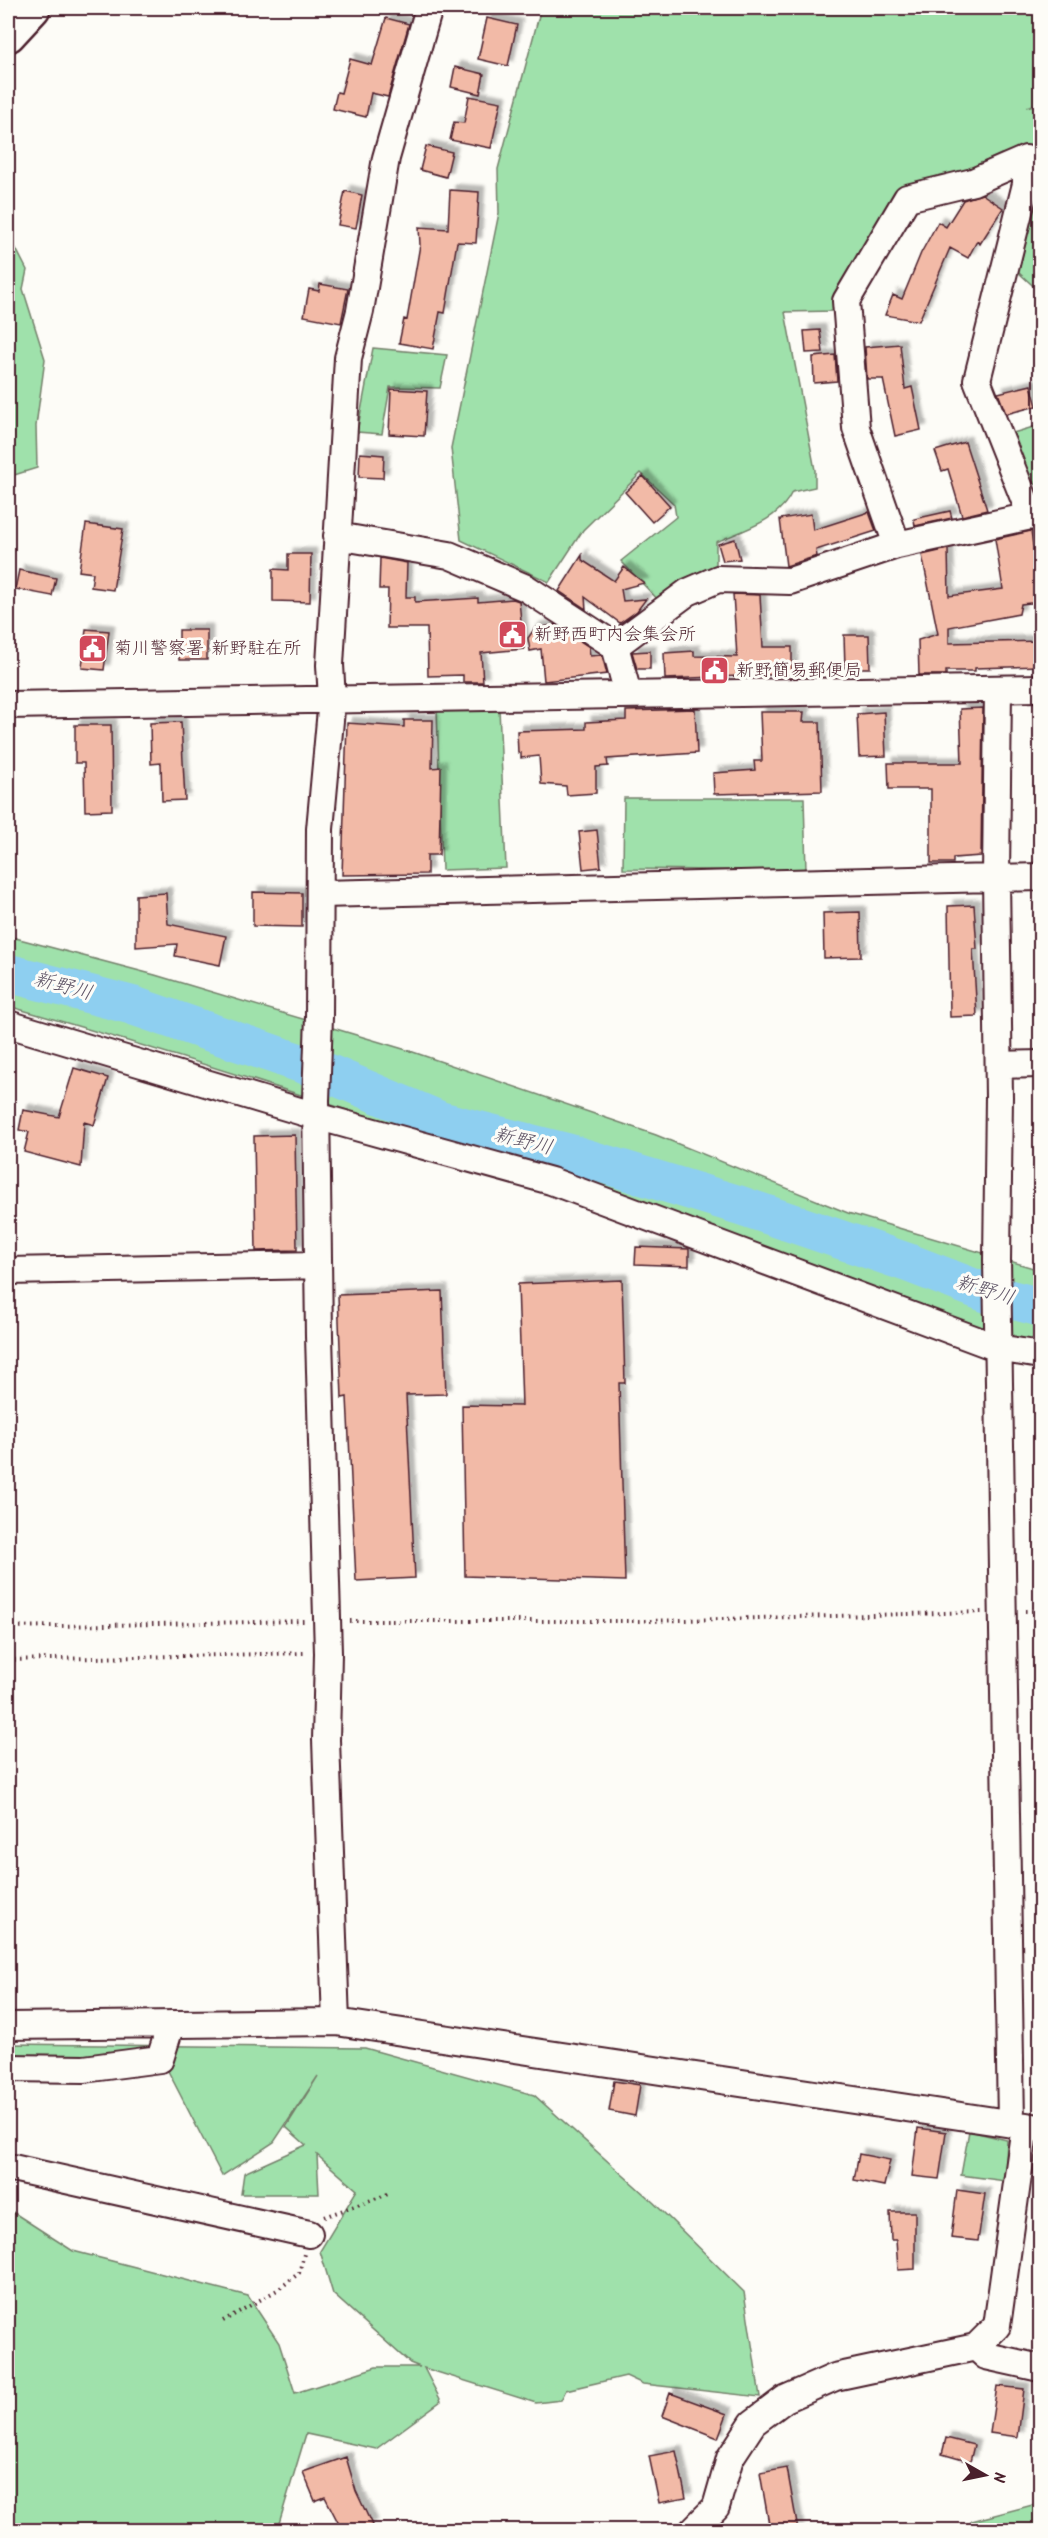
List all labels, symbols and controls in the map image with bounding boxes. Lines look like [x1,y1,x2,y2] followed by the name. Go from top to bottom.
[497,619,529,651] public building icon: 新野西町内会集会所
[534,621,696,650] place label: 新野西町内会集会所
[77,633,109,665] public building icon: 菊川警察署 新野駐在所
[114,635,301,664] place label: 菊川警察署 新野駐在所
[699,655,731,687] public building icon: 新野簡易郵便局
[736,657,862,686] place label: 新野簡易郵便局
[30,964,96,1010] water label: 新野川
[490,1119,556,1165] water label: 新野川
[952,1267,1018,1315] water label: 新野川
[955,2445,1015,2505] north arrow
[985,2470,1011,2484] text: N

